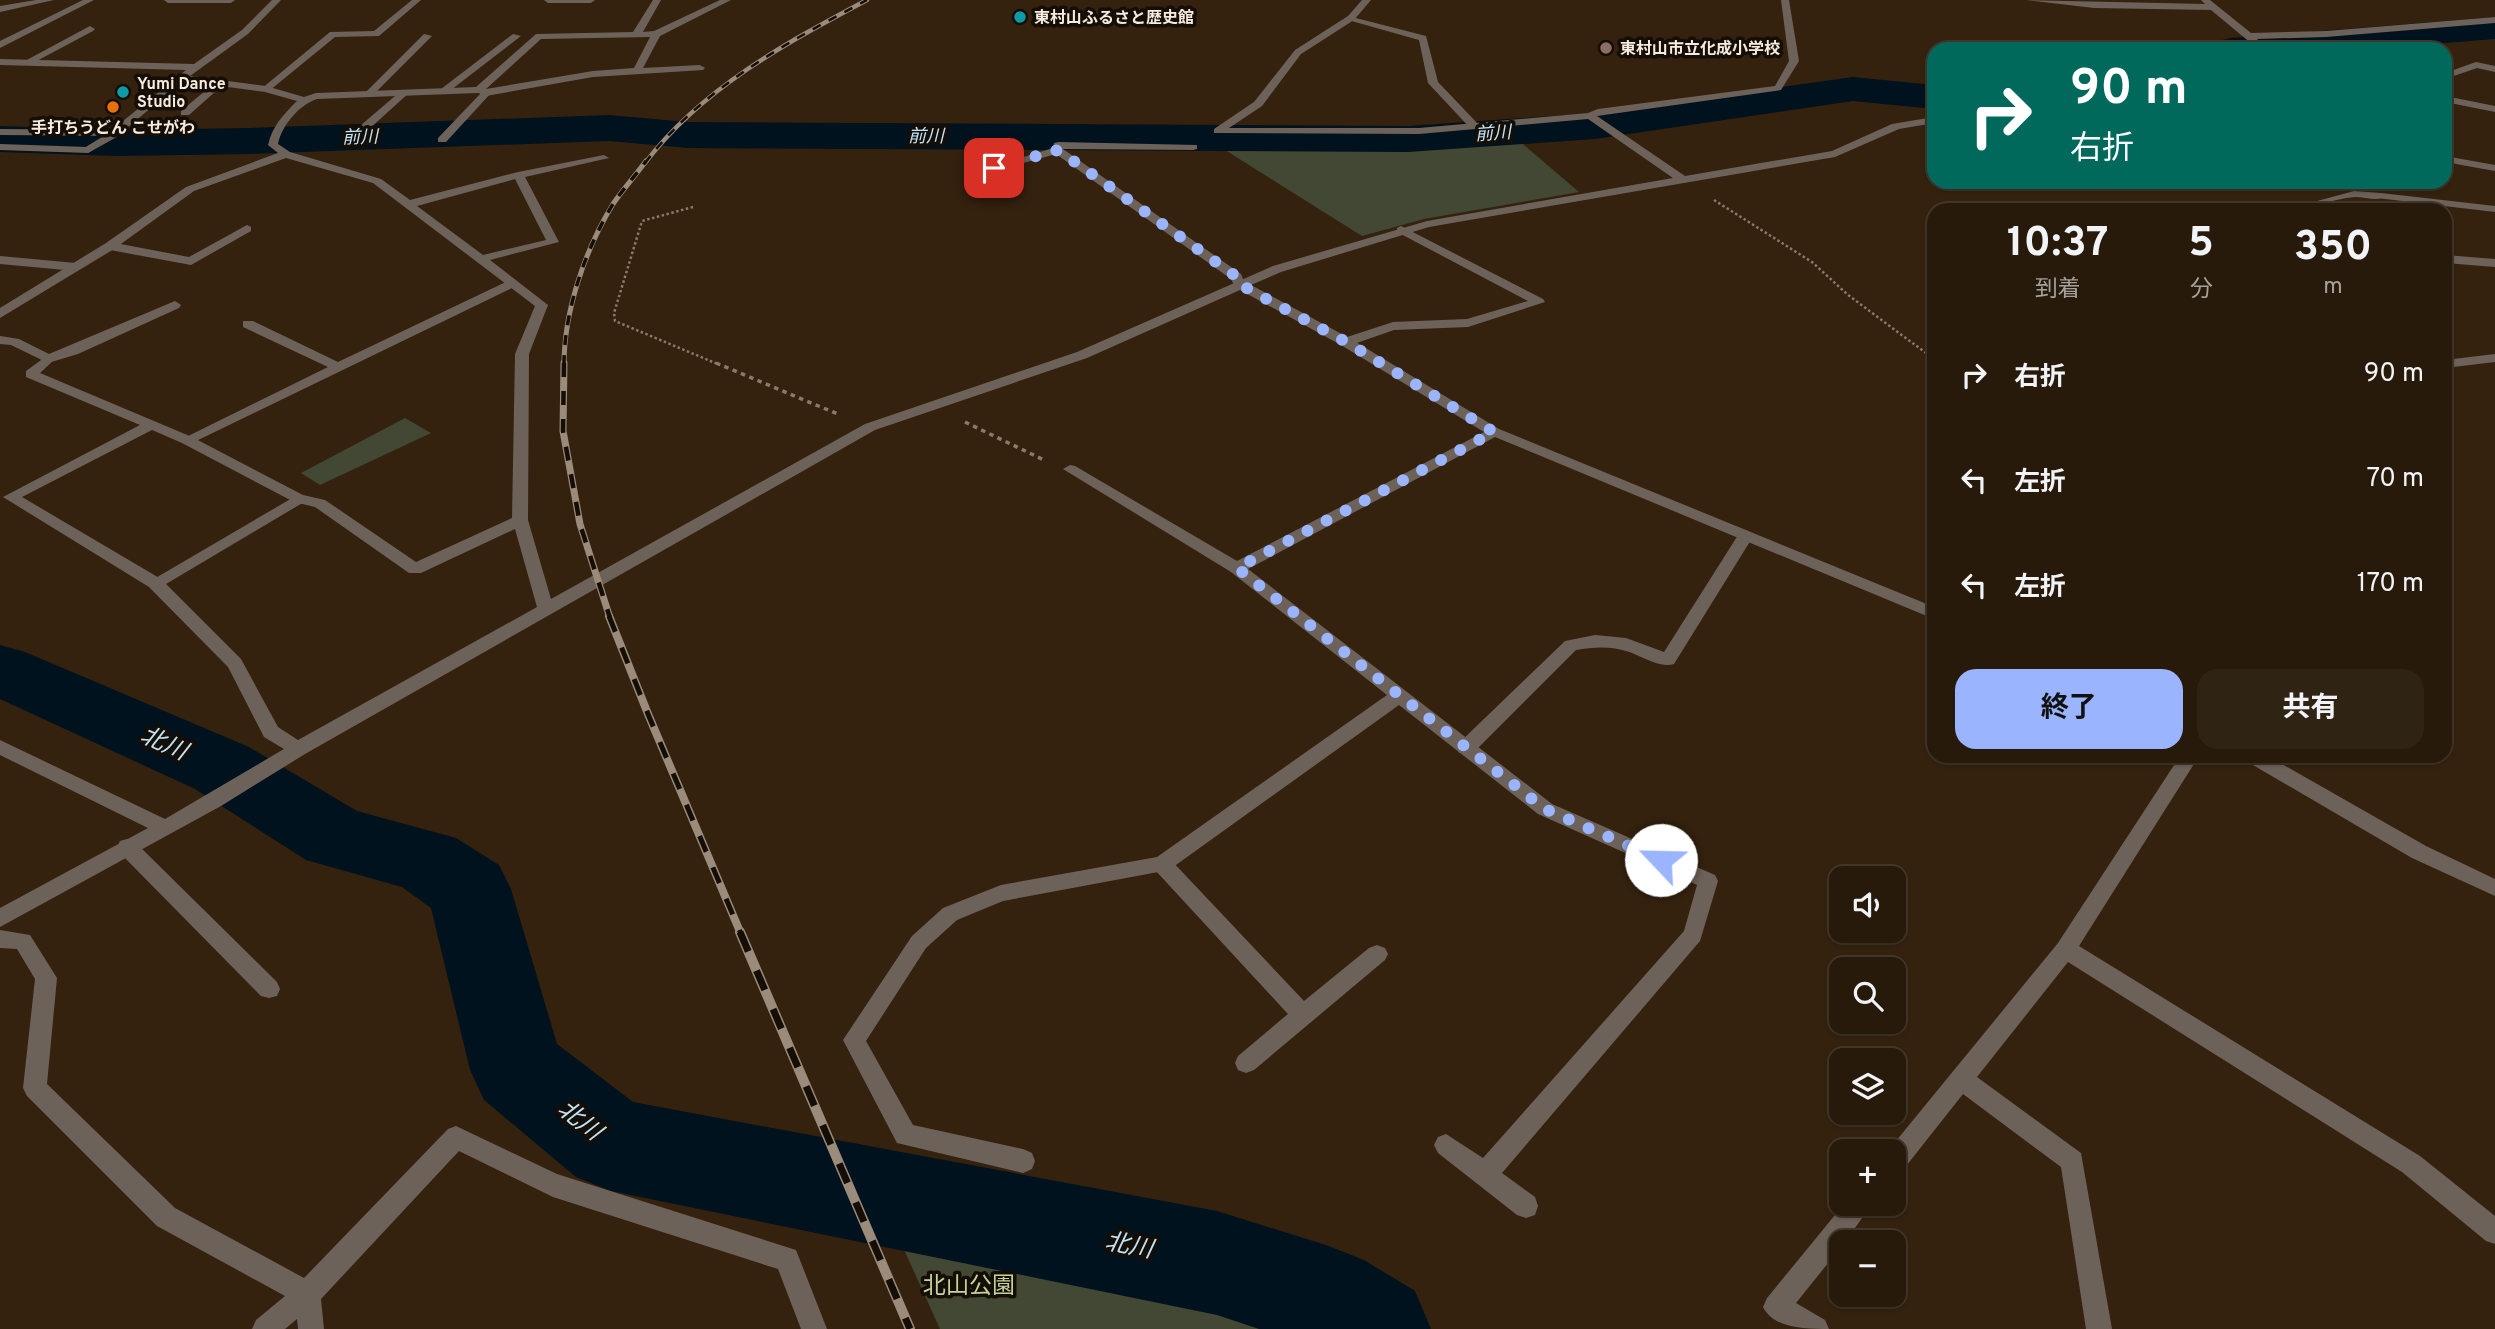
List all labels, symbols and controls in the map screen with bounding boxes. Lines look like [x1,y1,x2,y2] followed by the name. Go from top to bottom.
[1034,8,1194,29] place label: 東村山ふるさと歴史館
[1012,9,1028,25] marker: 東村山ふるさと歴史館
[1620,39,1780,60] place label: 東村山市立化成小学校
[1598,40,1614,56] marker: 東村山市立化成小学校
[2070,60,2188,122] text: 90 m
[1955,70,2046,161] icon: right
[137,75,226,113] place label: Yumi Dance Studio
[115,84,131,100] marker: Yumi Dance Studio
[105,99,121,115] marker: 手打ちうどん こせがわ
[31,119,195,139] place label: 手打ちうどん こせがわ
[1474,122,1514,147] water label: 前川
[342,126,380,151] water label: 前川
[908,126,946,149] water label: 前川
[2070,130,2134,170] text: 右折
[964,138,1024,198] pin
[975,149,1013,187] icon: arrive
[2007,218,2108,271] text: 10:37
[2188,218,2214,271] text: 5
[2294,222,2372,275] text: 350
[2323,273,2343,302] text: m
[2035,276,2081,305] text: 到着
[2190,276,2213,305] text: 分
[1955,356,1993,394] icon: right
[2364,358,2424,391] text: 90 m
[2014,362,2066,395] text: 右折
[1955,461,1993,499] icon: left
[2366,463,2424,496] text: 70 m
[2014,467,2066,500] text: 左折
[1955,566,1993,604] icon: left
[2357,568,2424,601] text: 170 m
[2014,572,2066,605] text: 左折
[1955,669,2183,749] button: 終了
[2197,669,2424,749] button: 共有
[135,721,194,770] water label: 北川
[1624,823,1698,897] position arrow
[1829,866,1906,1307] map controls
[1829,866,1906,943] button: sound
[1829,957,1906,1034] button: search
[1829,1048,1906,1125] button: layers
[551,1095,609,1150] water label: 北川
[1829,1139,1906,1216] button: +
[1102,1228,1158,1267] water label: 北川
[1829,1230,1906,1307] button: −
[923,1273,1015,1302] park label: 北山公園

